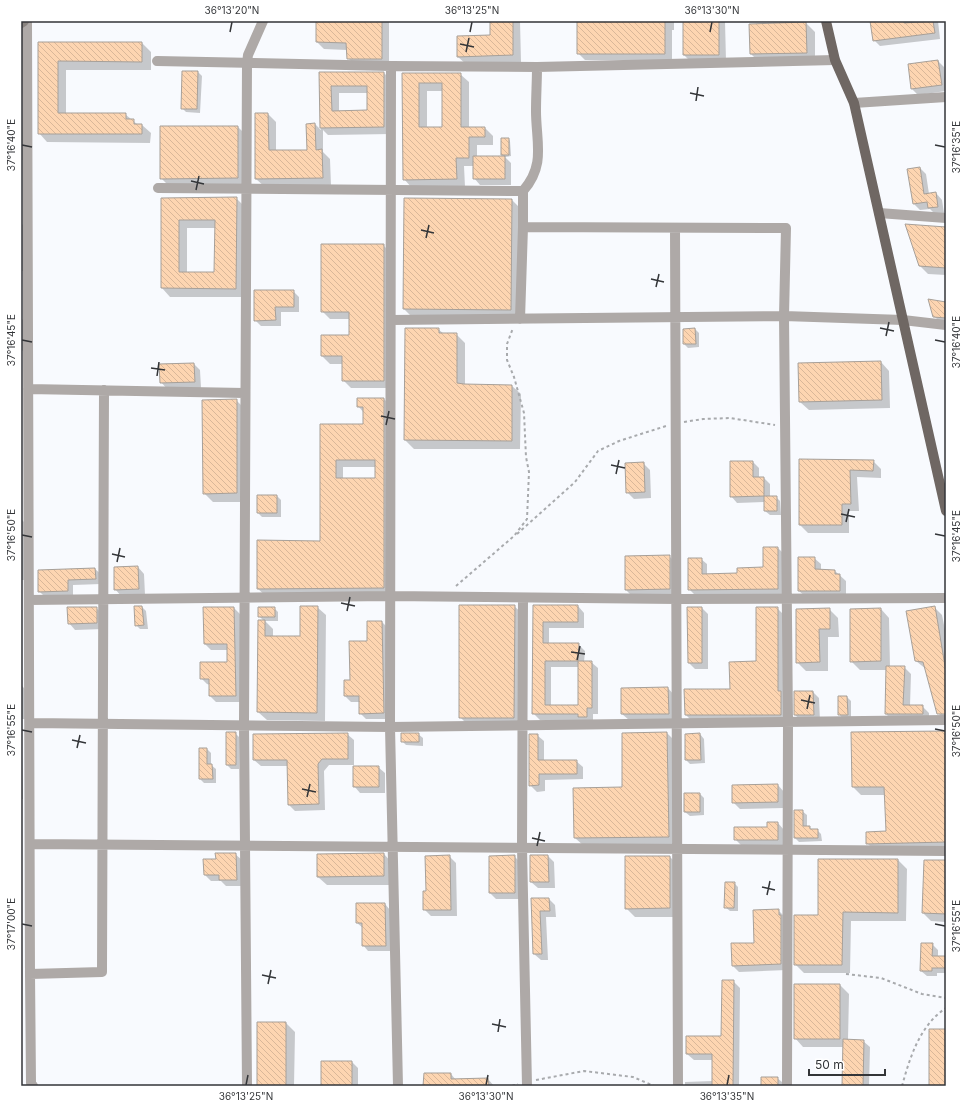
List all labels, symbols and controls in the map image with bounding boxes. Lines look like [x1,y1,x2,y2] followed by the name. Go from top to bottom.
[205,4,259,16] text: 36°13'20"N
[445,4,499,16] text: 36°13'25"N
[685,4,739,16] text: 36°13'30"N
[5,119,17,171] text: 37°16'40"E
[950,121,962,173] text: 37°16'35"E
[5,314,17,366] text: 37°16'45"E
[950,316,962,368] text: 37°16'40"E
[5,509,17,561] text: 37°16'50"E
[950,510,962,562] text: 37°16'45"E
[5,704,17,756] text: 37°16'55"E
[950,705,962,757] text: 37°16'50"E
[5,898,17,950] text: 37°17'00"E
[950,900,962,952] text: 37°16'55"E
[809,1051,885,1077] scale bar
[815,1057,844,1072] text: 50 m
[219,1090,273,1102] text: 36°13'25"N
[459,1090,513,1102] text: 36°13'30"N
[700,1090,754,1102] text: 36°13'35"N

